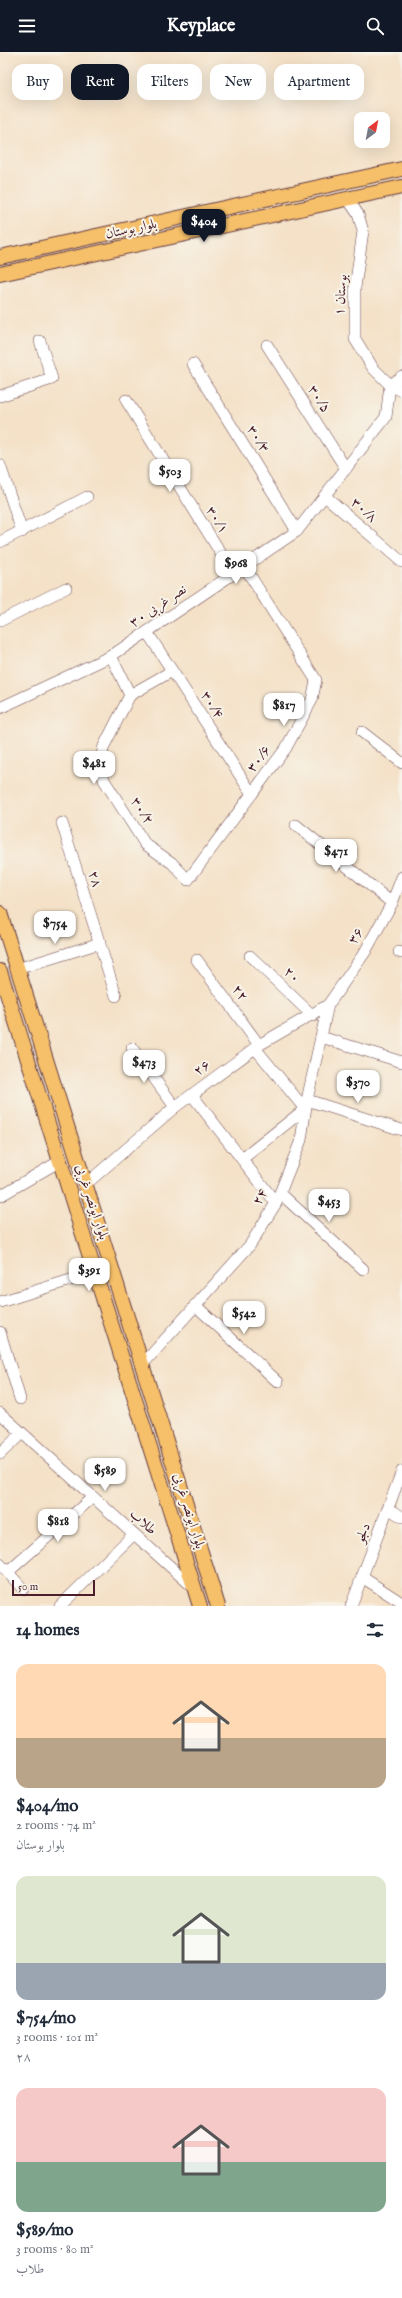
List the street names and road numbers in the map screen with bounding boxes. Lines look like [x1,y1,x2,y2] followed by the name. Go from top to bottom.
[103,215,159,243] street label: بلوار بوستان
[331,273,351,316] street label: بوستان ۱
[303,382,335,416] street label: ۳۰/۵
[243,422,273,456] street label: ۳۰/۳
[347,494,381,526] street label: ۳۰/۸
[202,503,232,537] street label: ۳۰/۱
[126,580,190,632] street label: نصر غربی ۳۰
[196,688,228,722] street label: ۳۰/۴
[243,742,275,776] street label: ۳۰/۶
[126,794,158,828] street label: ۳۰/۲
[84,869,106,889] street label: ۲۸
[344,924,368,948] street label: ۳۶
[280,963,304,987] street label: ۲۰
[228,981,252,1005] street label: ۲۲
[190,1056,214,1080] street label: ۲۶
[71,1162,113,1242] street label: بلوار ابونصر غربی
[248,1186,272,1208] street label: ۲۴
[169,1471,209,1551] street label: بلوار ابونصر غربی
[126,1505,160,1539] street label: طلاب
[350,1520,375,1547] street label: دلجو

